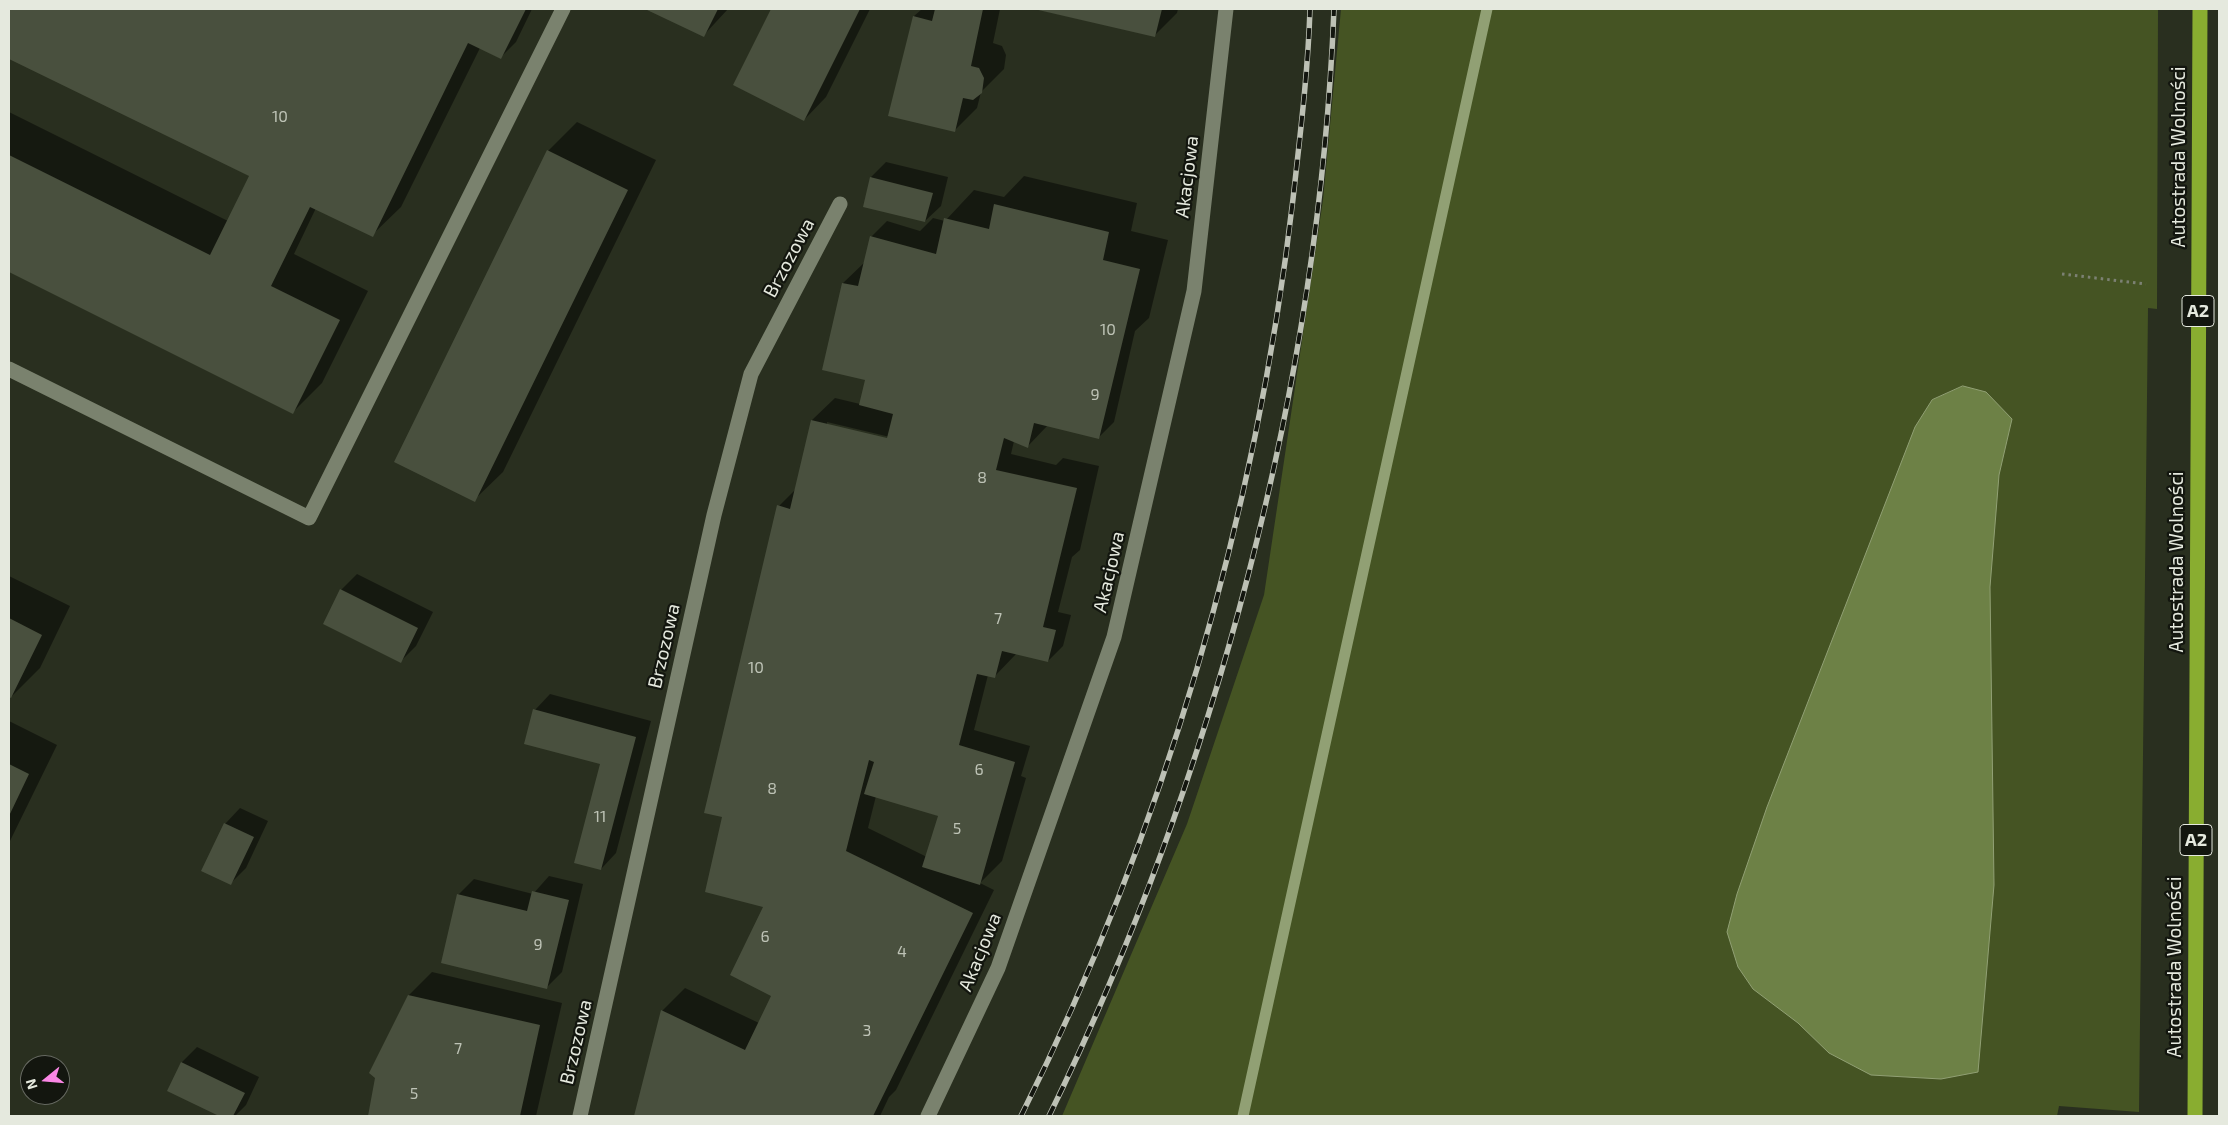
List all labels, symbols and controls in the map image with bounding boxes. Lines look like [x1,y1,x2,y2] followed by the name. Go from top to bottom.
[2168,67,2190,247] street label: Autostrada Wolności
[272,107,288,127] house number: 10
[1171,135,1203,219] street label: Akacjowa
[759,215,819,301] street label: Brzozowa
[2182,296,2214,326] road number: A2
[1100,320,1116,340] house number: 10
[1090,385,1100,405] house number: 9
[977,468,987,488] house number: 8
[2166,472,2188,652] street label: Autostrada Wolności
[1089,529,1129,615] street label: Akacjowa
[643,601,685,691] street label: Brzozowa
[994,609,1002,629] house number: 7
[748,658,764,678] house number: 10
[974,760,984,780] house number: 6
[767,779,777,799] house number: 8
[594,807,606,827] house number: 11
[953,819,961,839] house number: 5
[2180,824,2212,856] road number: A2
[2164,877,2186,1057] street label: Autostrada Wolności
[954,909,1006,995] street label: Akacjowa
[760,927,770,947] house number: 6
[533,935,543,955] house number: 9
[897,942,907,962] house number: 4
[555,997,597,1087] street label: Brzozowa
[863,1021,871,1041] house number: 3
[454,1039,462,1059] house number: 7
[20,1055,70,1105] north arrow
[22,1077,41,1092] text: N
[410,1084,418,1104] house number: 5

